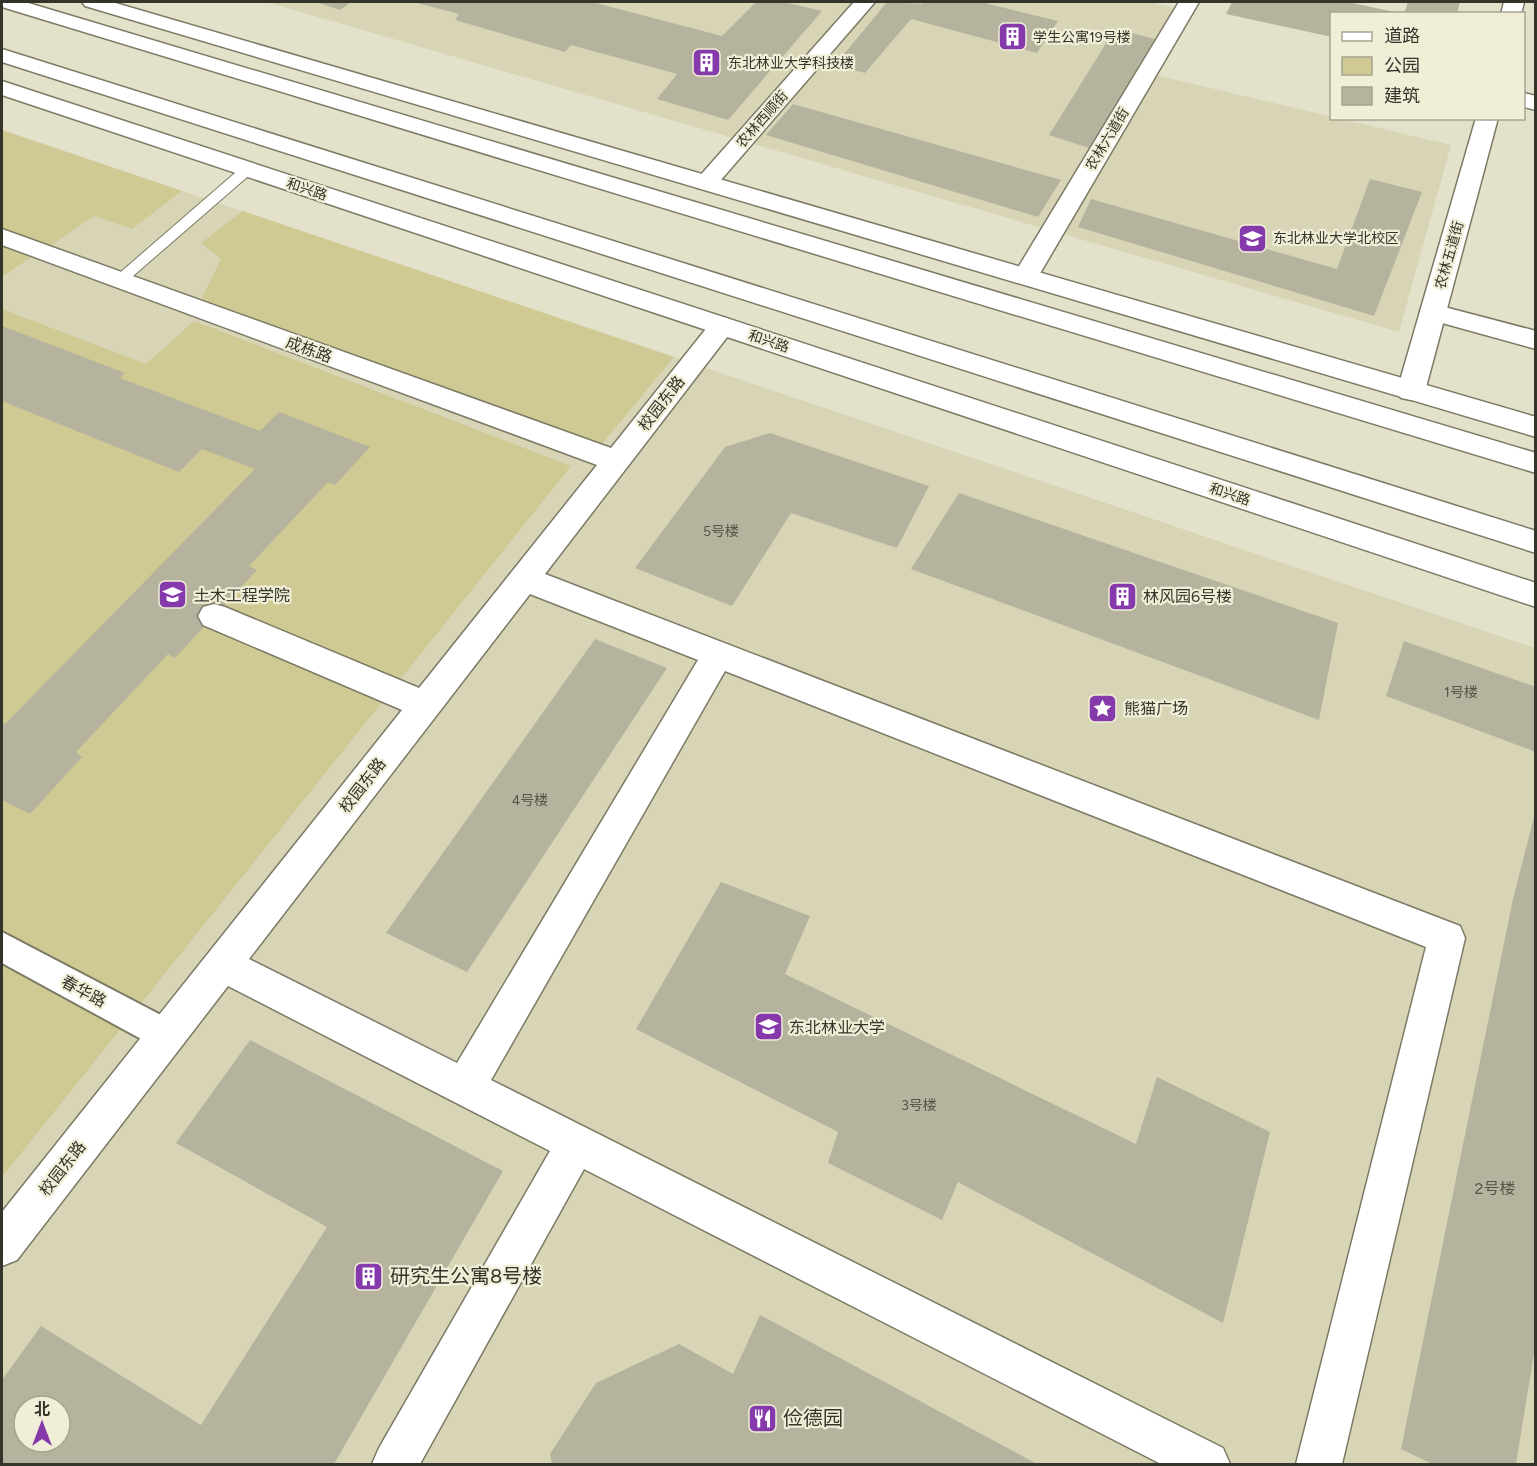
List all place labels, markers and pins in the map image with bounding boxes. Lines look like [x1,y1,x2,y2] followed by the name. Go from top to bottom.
[996,21,1028,53] building icon: 学生公寓19号楼
[1033,29,1131,46] place label: 学生公寓19号楼
[691,47,723,79] building icon: 东北林业大学科技楼
[728,55,854,72] place label: 东北林业大学科技楼
[1236,222,1268,254] school or university icon: 东北林业大学北校区
[1273,230,1399,247] place label: 东北林业大学北校区
[157,579,189,611] school or university icon: 土木工程学院
[1106,580,1138,612] building icon: 林风园6号楼
[194,586,290,605] place label: 土木工程学院
[1143,587,1232,606] place label: 林风园6号楼
[1087,692,1119,724] place icon: 熊猫广场
[1124,699,1188,718] place label: 熊猫广场
[752,1011,784,1043] school or university icon: 东北林业大学
[789,1018,885,1037] place label: 东北林业大学
[353,1260,385,1292] building icon: 研究生公寓8号楼
[390,1264,542,1288] place label: 研究生公寓8号楼
[746,1402,778,1434] restaurant icon: 俭德园
[783,1406,843,1430] place label: 俭德园

